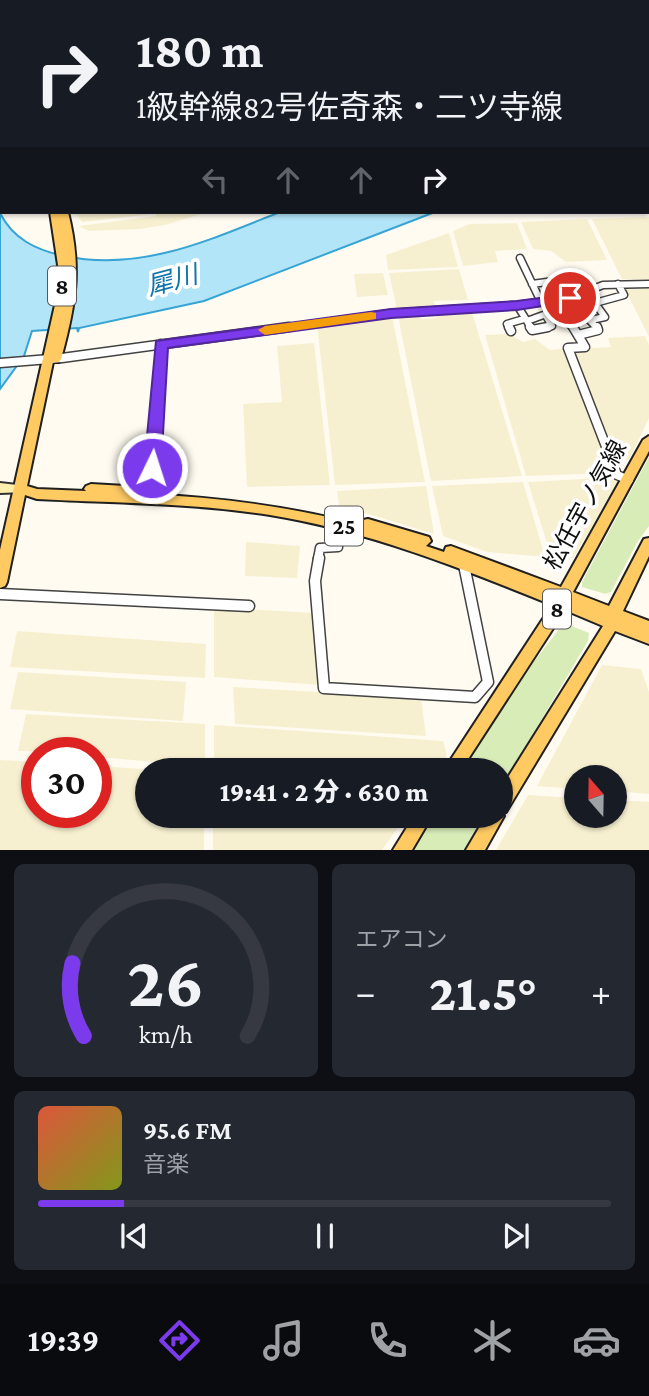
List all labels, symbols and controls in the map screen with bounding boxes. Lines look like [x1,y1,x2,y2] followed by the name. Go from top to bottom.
[136,23,264,78] text: 180 m
[21,28,112,119] icon: right
[136,89,563,125] text: 1級幹線82号佐奇森・二ツ寺線
[196,161,234,199] icon: left
[269,161,307,199] icon: ahead
[342,161,380,199] icon: ahead
[415,161,453,199] icon: right
[143,259,204,301] water label: 犀川
[48,266,76,306] road number: 8
[540,268,600,328] pin
[551,279,589,317] icon: arrive
[115,431,189,505] position arrow
[538,435,631,574] street label: 松任宇ノ気線
[325,506,363,546] road number: 25
[543,590,571,628] road number: 8
[21,737,112,828] speed limit sign: 30
[564,765,626,828] north arrow
[564,765,627,828] map controls
[220,778,428,807] text: 19:41 · 2 分 · 630 m
[356,926,448,952] text: エアコン
[127,942,204,1023] text: 26
[429,963,537,1021] text: 21.5°
[356,971,376,1013] text: −
[591,971,611,1013] text: +
[139,1021,193,1048] text: km/h
[143,1116,232,1145] text: 95.6 FM
[143,1151,189,1177] text: 音楽
[115,1217,153,1255] icon: previous
[306,1217,344,1255] icon: pause
[497,1217,535,1255] icon: next
[155,1316,204,1365] icon: directions
[259,1316,308,1365] icon: music
[363,1316,412,1365] icon: phone
[468,1316,517,1365] icon: climate
[572,1316,621,1365] icon: car
[28,1322,99,1358] text: 19:39

